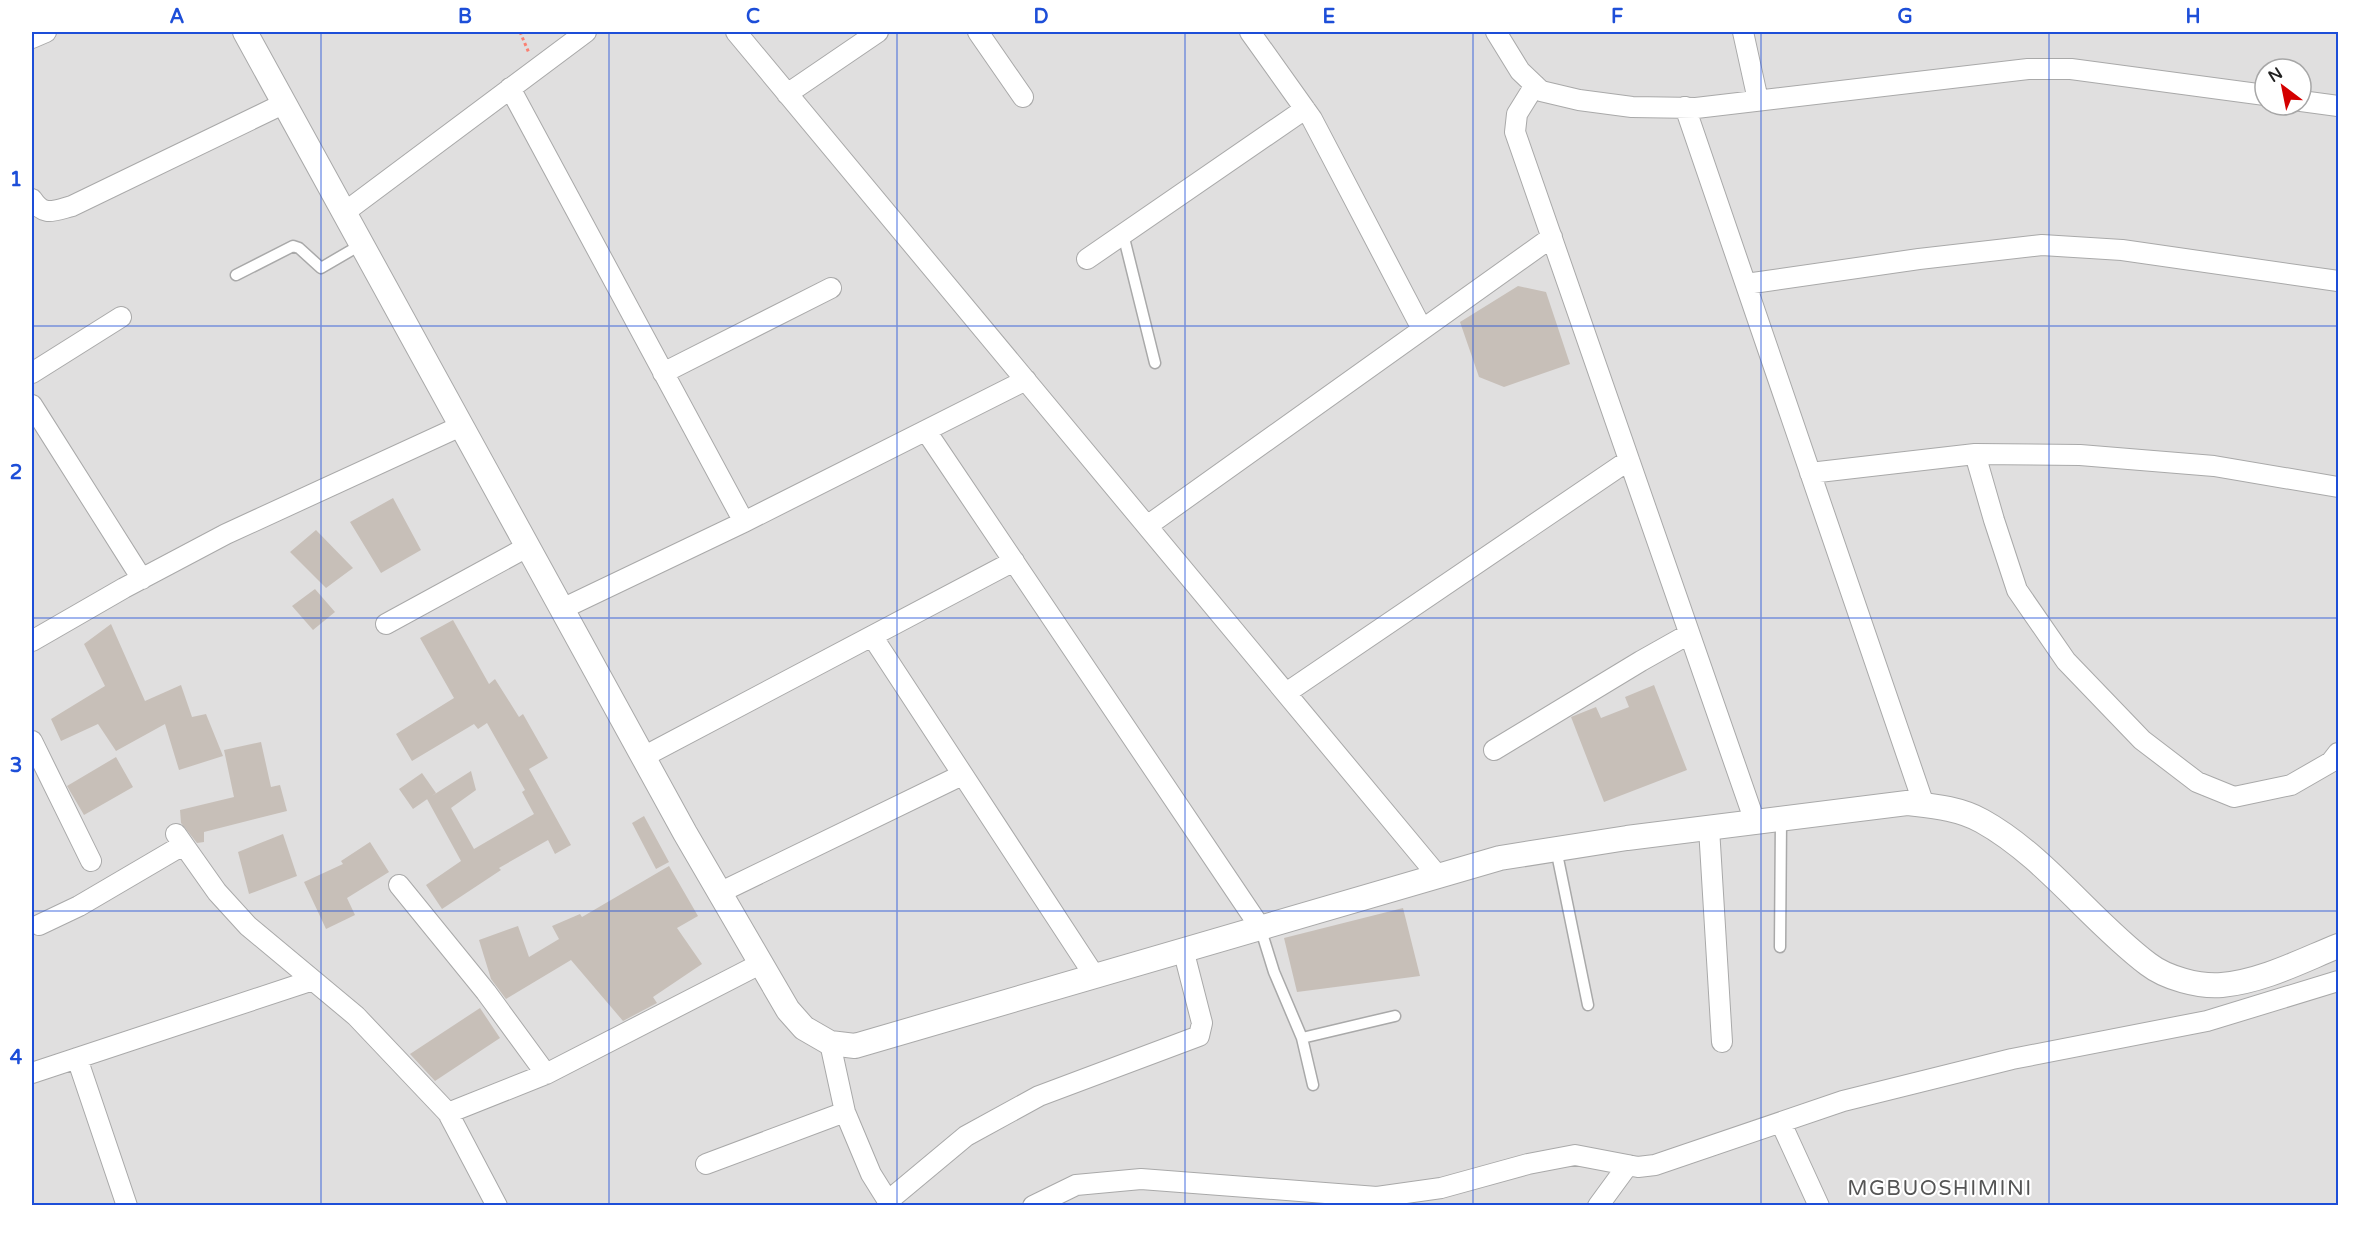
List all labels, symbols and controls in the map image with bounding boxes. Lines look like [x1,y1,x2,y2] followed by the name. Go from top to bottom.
[170,5,185,29] text: A
[458,5,472,29] text: B
[746,5,760,29] text: C
[1033,5,1049,29] text: D
[1323,5,1336,29] text: E
[1611,5,1623,29] text: F
[1897,5,1913,29] text: G
[2185,5,2201,29] text: H
[2253,57,2313,117] north arrow
[2265,63,2286,87] text: N
[10,168,22,192] text: 1
[10,461,22,485] text: 2
[10,754,22,778] text: 3
[10,1046,23,1070] text: 4
[1847,1176,2033,1201] district label: MGBUOSHIMINI

